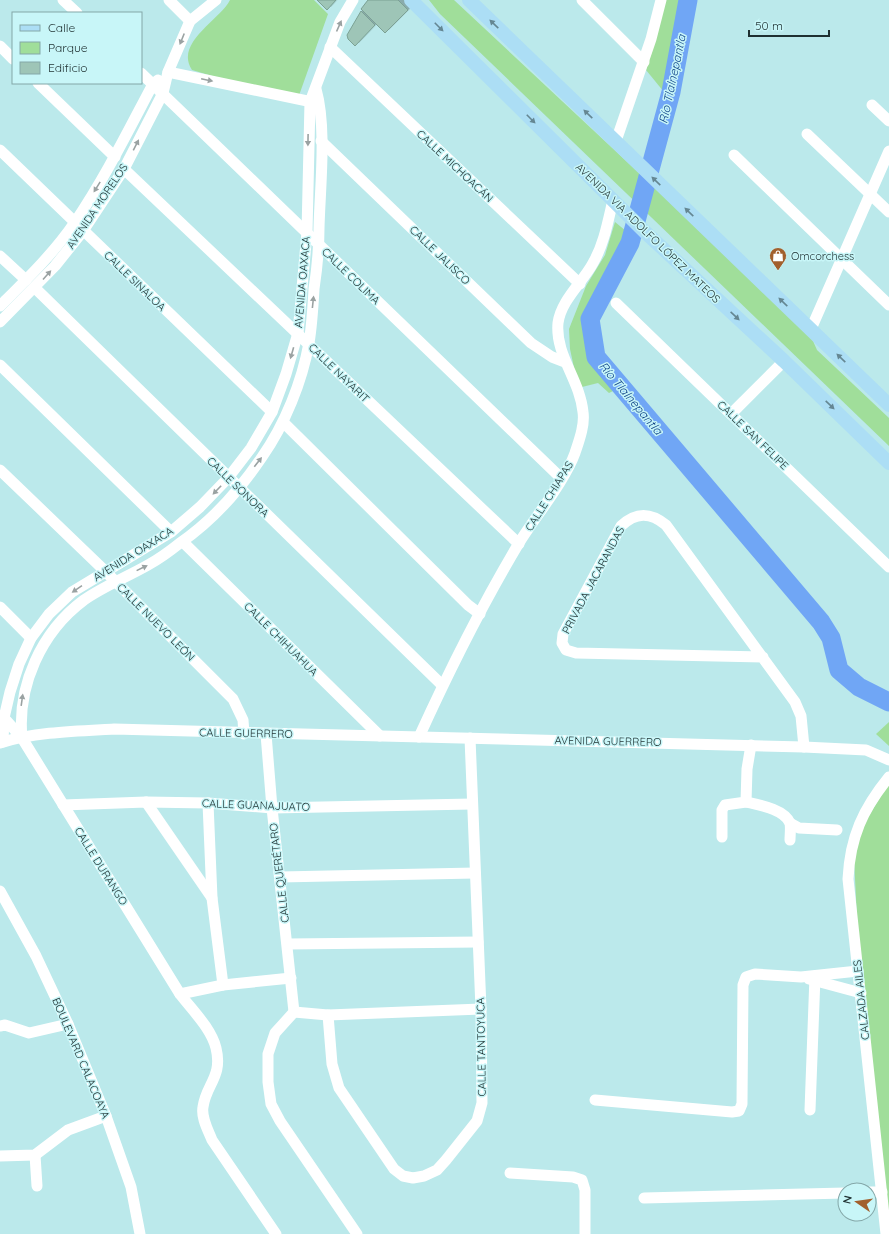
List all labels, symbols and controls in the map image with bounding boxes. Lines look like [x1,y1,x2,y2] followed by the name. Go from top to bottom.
[12,12,142,84] legend
[749,12,829,38] scale bar
[755,18,783,33] text: 50 m
[489,19,499,29] one-way arrow
[48,20,76,35] text: Calle
[335,20,342,32] one-way arrow
[434,22,444,32] one-way arrow
[655,32,689,125] water label: Río Tlalnepantla
[178,33,184,45] one-way arrow
[48,40,88,55] text: Parque
[48,60,88,75] text: Edificio
[200,77,213,83] one-way arrow
[583,110,593,119] one-way arrow
[526,114,536,123] one-way arrow
[414,127,496,205] street label: CALLE MICHOACÁN
[305,134,311,147] one-way arrow
[133,139,139,151] one-way arrow
[573,160,723,306] street label: AVENIDA VIA ADOLFO LÓPEZ MATEOS
[63,161,131,251] street label: AVENIDA MORELOS
[651,176,661,186] one-way arrow
[93,181,100,193] one-way arrow
[684,207,694,217] one-way arrow
[407,223,473,287] street label: CALLE JALISCO
[291,236,313,328] street label: AVENIDA OAXACA
[319,245,383,307] street label: CALLE COLIMA
[768,246,788,271] shop icon: Omcorchess
[101,248,169,314] street label: CALLE SINALOA
[791,249,854,263] place label: Omcorchess
[43,270,52,280] one-way arrow
[310,296,316,308] one-way arrow
[778,297,788,307] one-way arrow
[730,311,740,321] one-way arrow
[306,340,373,406] street label: CALLE NAYARIT
[289,348,295,360] one-way arrow
[836,354,846,363] one-way arrow
[596,359,666,438] water label: Río Tlalnepantla
[715,398,791,472] street label: CALLE SAN FELIPE
[825,401,835,410] one-way arrow
[204,454,272,520] street label: CALLE SONORA
[254,457,262,468] one-way arrow
[522,459,576,533] street label: CALLE CHIAPAS
[212,485,222,495] one-way arrow
[90,524,176,584] street label: AVENIDA OAXACA
[559,524,627,636] street label: PRIVADA JACARANDAS
[137,565,148,571] one-way arrow
[114,580,198,664] street label: CALLE NUEVO LEÓN
[72,585,83,593] one-way arrow
[241,599,321,679] street label: CALLE CHIHUAHUA
[19,693,25,706] one-way arrow
[199,725,293,741] street label: CALLE GUERRERO
[554,733,662,749] street label: AVENIDA GUERRERO
[202,796,310,814] street label: CALLE GUANAJUATO
[266,822,292,924] street label: CALLE QUERÉTARO
[71,824,131,908] street label: CALLE DURANGO
[850,959,872,1041] street label: CALZADA AILES
[49,995,113,1121] street label: BOULEVARD CALACOAYA
[473,997,489,1097] street label: CALLE TANTOYUCA
[837,1182,877,1222] north arrow
[840,1194,855,1205] text: N

